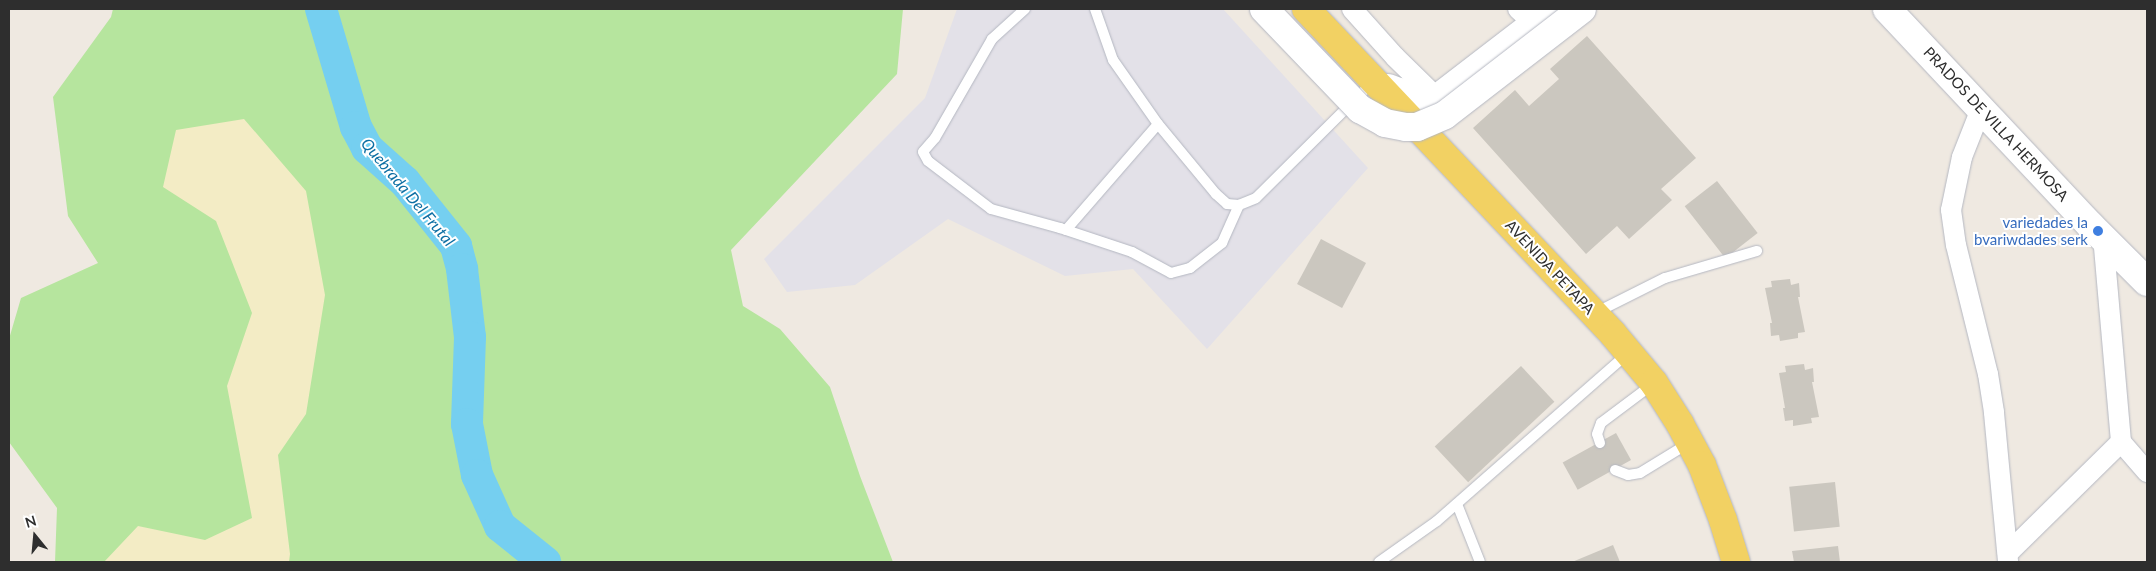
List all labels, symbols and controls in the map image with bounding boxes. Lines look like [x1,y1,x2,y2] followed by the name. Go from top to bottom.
[1919,43,2073,205] street label: PRADOS DE VILLA HERMOSA
[357,134,459,250] water label: Quebrada Del Frutal
[1974,213,2088,248] place label: variedades la bvariwdades serk
[1501,216,1599,318] street label: AVENIDA PETAPA
[2092,225,2104,237] marker: variedades la bvariwdades serk
[10,511,60,561] north arrow
[23,511,38,531] text: N

